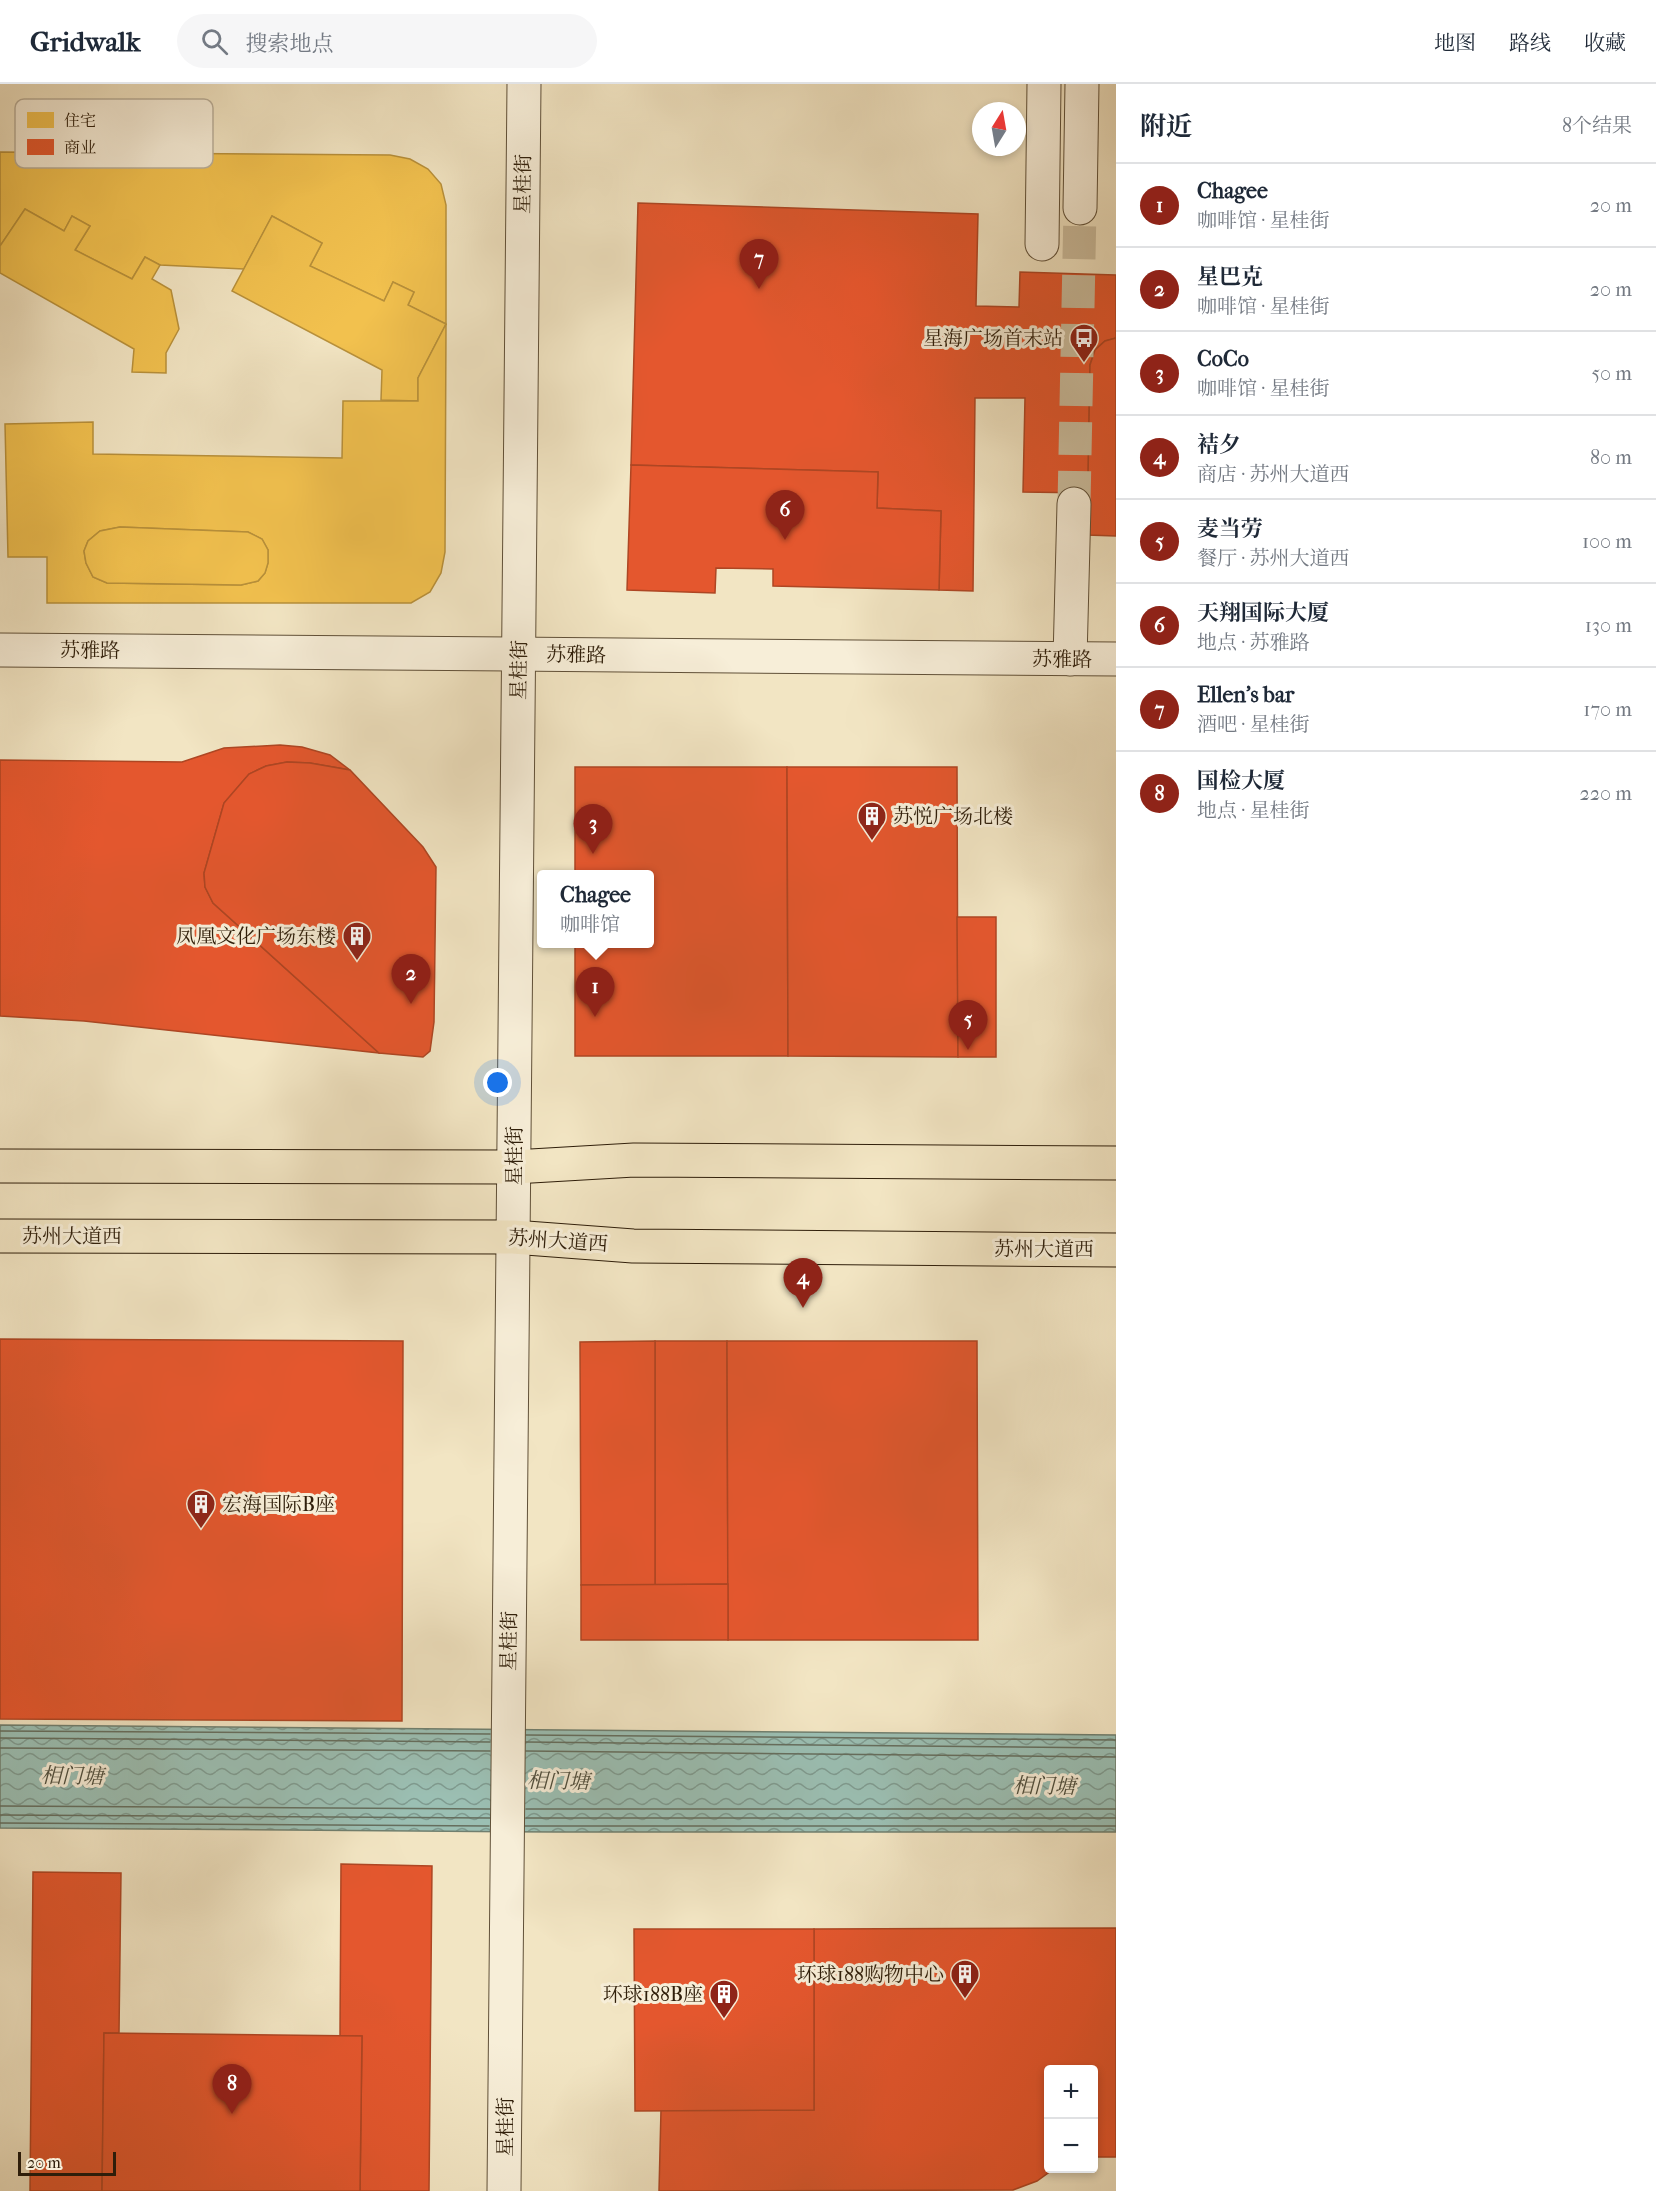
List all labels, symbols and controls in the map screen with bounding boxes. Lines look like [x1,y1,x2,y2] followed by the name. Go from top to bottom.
[177,14,597,68] search box
[30,25,141,58] text: Gridwalk
[198,25,231,58] icon: search
[246,31,334,57] text: 搜索地点
[1434,31,1476,55] text: 地图
[1509,31,1551,55] text: 路线
[1584,31,1626,55] text: 收藏
[15,99,213,168] legend
[972,102,1026,156] north arrow
[64,111,96,130] text: 住宅
[1140,111,1192,142] text: 附近
[1562,114,1632,137] text: 8个结果
[64,138,96,157] text: 商业
[511,154,535,214] street label: 星桂街
[1197,178,1268,204] text: Chagee
[1156,194,1163,217] text: 1
[1590,194,1632,217] text: 20 m
[1197,209,1330,232] text: 咖啡馆 · 星桂街
[740,240,778,289] pin: 7
[1197,264,1263,290] text: 星巴克
[1154,278,1165,301] text: 2
[1590,278,1632,301] text: 20 m
[1197,295,1330,318] text: 咖啡馆 · 星桂街
[1068,322,1100,364] bus stop icon: 星海广场首末站
[923,327,1063,350] place label: 星海广场首末站
[1197,346,1249,372] text: CoCo
[1155,362,1164,385] text: 3
[1591,362,1632,385] text: 50 m
[1197,377,1330,400] text: 咖啡馆 · 星桂街
[1197,432,1241,458] text: 袺夕
[1154,446,1165,469] text: 4
[1590,446,1632,469] text: 80 m
[1197,463,1350,486] text: 商店 · 苏州大道西
[766,490,804,540] pin: 6
[1197,516,1263,542] text: 麦当劳
[1155,530,1164,553] text: 5
[1582,530,1632,553] text: 100 m
[1197,547,1350,570] text: 餐厅 · 苏州大道西
[1197,600,1329,626] text: 天翔国际大厦
[1154,614,1165,637] text: 6
[1585,614,1632,637] text: 130 m
[1197,631,1310,654] text: 地点 · 苏雅路
[60,639,120,662] street label: 苏雅路
[507,640,531,700] street label: 星桂街
[546,643,606,667] street label: 苏雅路
[1032,648,1092,671] street label: 苏雅路
[1197,682,1294,708] text: Ellen's bar
[1155,698,1164,721] text: 7
[1583,698,1632,721] text: 170 m
[1197,713,1310,736] text: 酒吧 · 星桂街
[1197,768,1285,794] text: 国检大厦
[1154,782,1165,805] text: 8
[1579,782,1632,805] text: 220 m
[1197,799,1310,822] text: 地点 · 星桂街
[856,800,888,842] building icon: 苏悦广场北楼
[574,804,612,854] pin: 3
[893,805,1013,828] place label: 苏悦广场北楼
[537,870,654,948] popup
[560,882,631,908] text: Chagee
[560,913,620,936] text: 咖啡馆
[341,920,373,962] building icon: 凤凰文化广场东楼
[176,925,336,948] place label: 凤凰文化广场东楼
[392,954,430,1004] pin: 2
[576,968,614,1017] pin: 1
[948,1000,988,1050] pin: 5
[483,1068,512,1097] your location
[503,1126,526,1186] street label: 星桂街
[22,1225,122,1248] street label: 苏州大道西
[507,1226,609,1256] street label: 苏州大道西
[994,1238,1094,1261] street label: 苏州大道西
[784,1258,822,1308] pin: 4
[185,1488,217,1530] building icon: 宏海国际B座
[222,1493,335,1516] place label: 宏海国际B座
[497,1611,521,1671] street label: 星桂街
[40,1763,107,1789] water label: 相门塘
[526,1768,593,1794] water label: 相门塘
[1012,1773,1079,1799] water label: 相门塘
[949,1958,981,2000] building icon: 环球188购物中心
[797,1963,944,1986] place label: 环球188购物中心
[708,1978,740,2020] building icon: 环球188B座
[603,1983,703,2006] place label: 环球188B座
[212,2064,252,2114] pin: 8
[1044,2065,1098,2173] map controls
[1044,2065,1098,2119] button: +
[494,2097,517,2157] street label: 星桂街
[1044,2119,1098,2173] button: −
[18,2149,116,2176] scale bar
[27,2153,61,2172] text: 20 m

